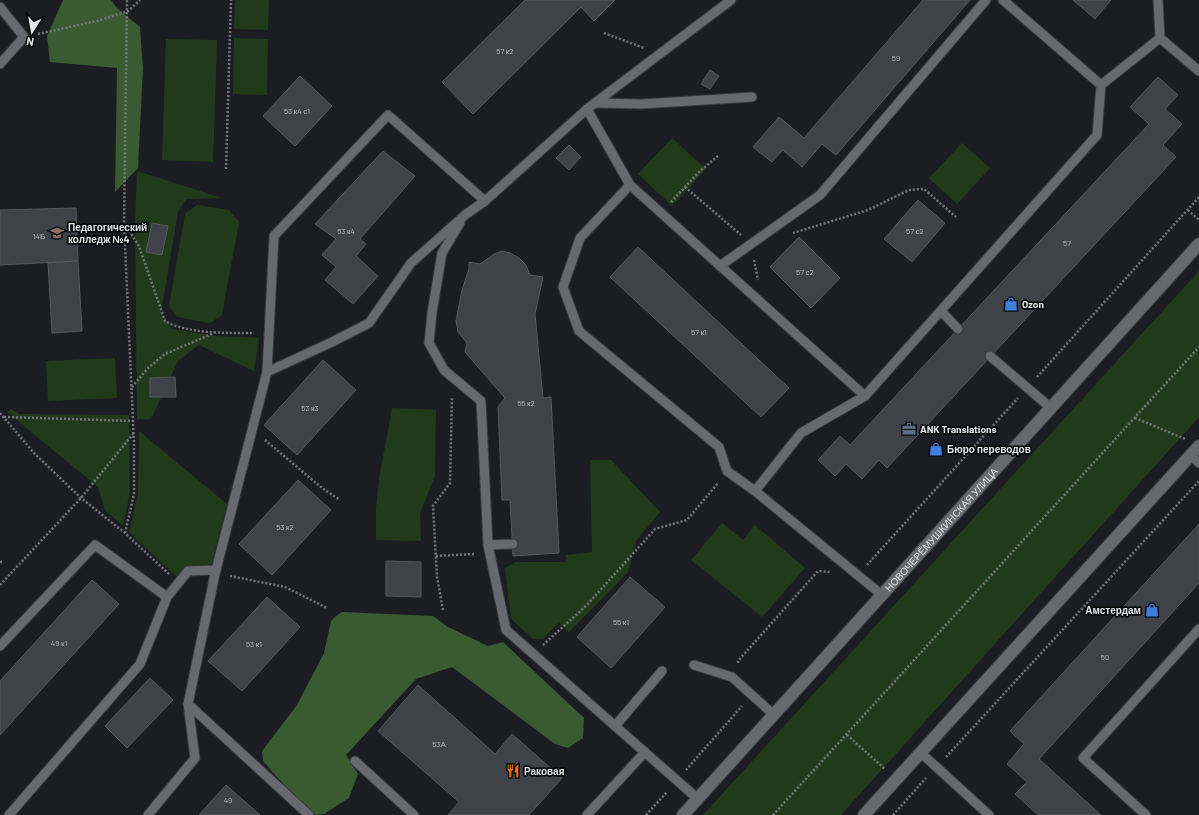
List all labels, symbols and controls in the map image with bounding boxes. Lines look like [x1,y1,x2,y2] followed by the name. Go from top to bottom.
[12,12,52,52] north arrow
[25,35,35,49] text: N
[496,46,514,56] house number: 57 к2
[892,53,900,63] house number: 59
[284,106,310,116] house number: 53 к4 с1
[68,221,147,245] place label: Педагогический колледж №4
[49,225,65,241] school or university icon: Педагогический колледж №4
[337,226,355,236] house number: 53 к4
[906,226,924,236] house number: 57 с2
[33,231,45,241] house number: 14Б
[1063,238,1071,248] house number: 57
[796,267,814,277] house number: 57 с2
[1003,296,1019,312] shop icon: Ozon
[1022,298,1044,310] place label: Ozon
[691,327,707,337] house number: 57 к1
[517,398,535,408] house number: 55 к2
[301,403,319,413] house number: 53 к3
[901,421,917,437] office icon: ANK Translations
[920,423,996,435] place label: ANK Translations
[928,441,944,457] shop icon: Бюро переводов
[947,443,1031,455] place label: Бюро переводов
[882,465,1000,594] street label: НОВОЧЕРЁМУШКИНСКАЯ УЛИЦА
[276,522,294,532] house number: 53 к2
[1144,602,1160,618] shop icon: Амстердам
[1085,604,1141,616] place label: Амстердам
[613,617,629,627] house number: 55 к1
[51,638,67,648] house number: 49 к1
[246,639,262,649] house number: 53 к1
[1101,652,1109,662] house number: 50
[432,739,446,749] house number: 53А
[505,763,521,779] restaurant icon: Раковая
[524,765,565,777] place label: Раковая
[224,795,232,805] house number: 49

